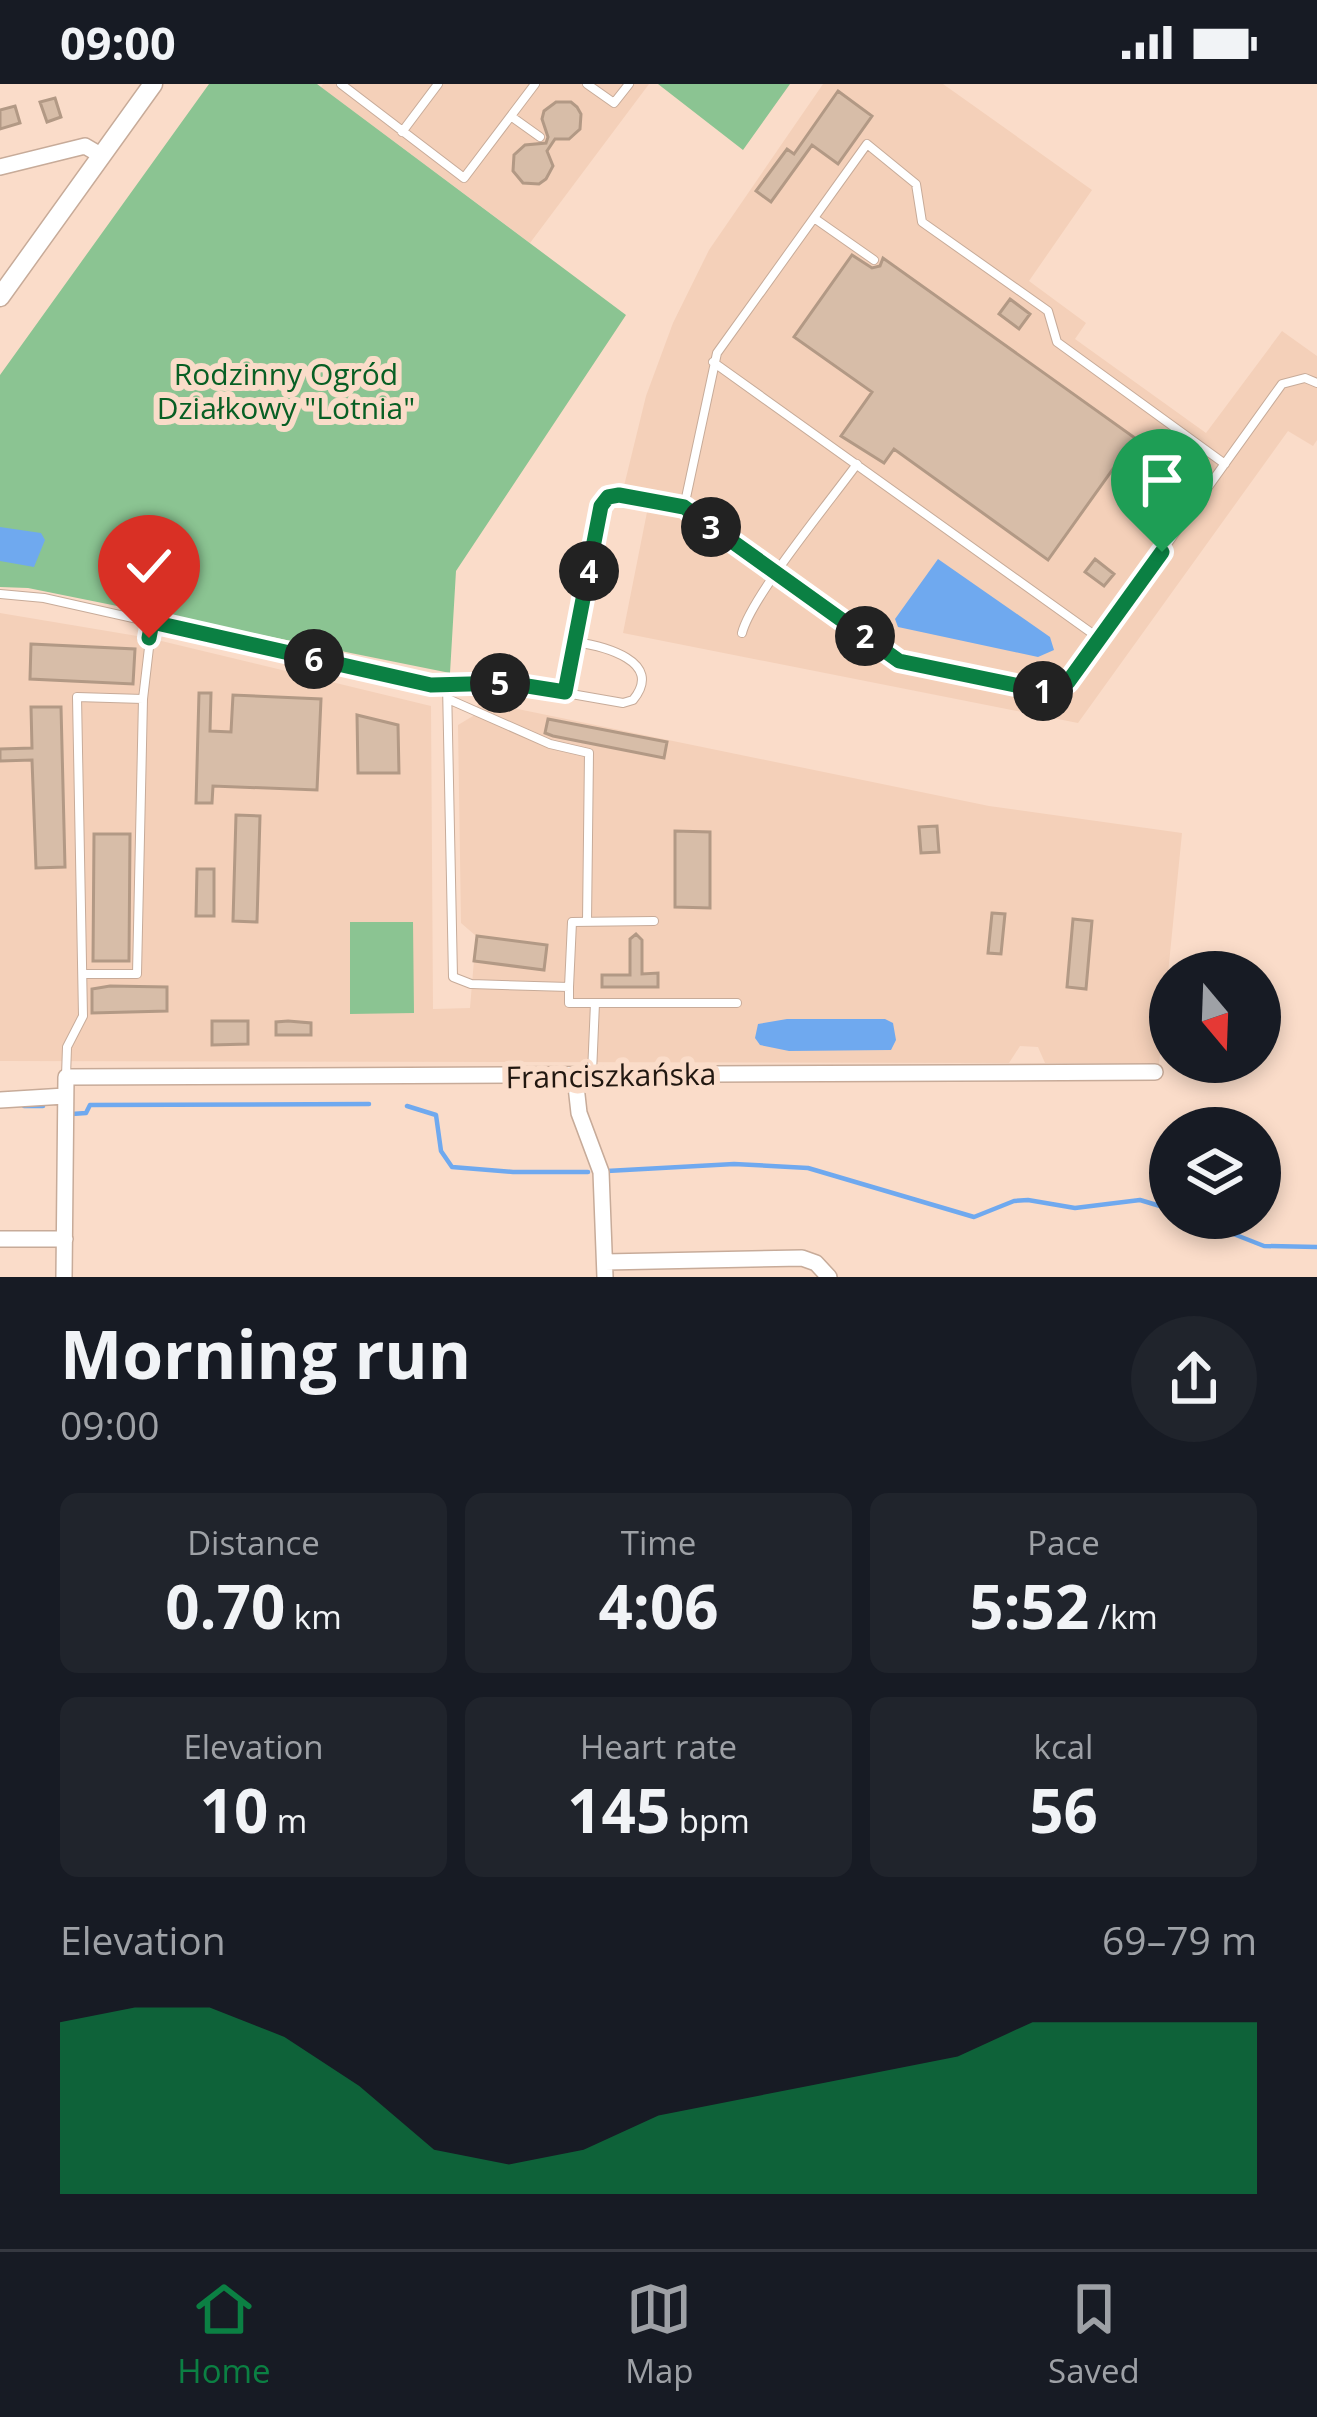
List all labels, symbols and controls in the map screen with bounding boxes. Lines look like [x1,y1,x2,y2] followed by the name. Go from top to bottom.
[60,12,176,73] text: 09:00
[157,353,415,428] park label: Rodzinny Ogród Działkowy "Lotnia"
[1111,429,1213,552] pin
[1129,447,1195,513] icon: arrive
[681,497,741,557] pin: 3
[702,504,720,549] text: 3
[98,515,200,638] pin
[116,533,182,599] icon: check
[559,541,619,601] pin: 4
[580,548,598,593] text: 4
[835,606,895,666] pin: 2
[856,613,874,658] text: 2
[284,629,344,689] pin: 6
[305,636,323,681] text: 6
[470,653,530,713] pin: 5
[491,660,509,705] text: 5
[1013,661,1073,721] pin: 1
[1034,668,1052,713] text: 1
[1149,951,1281,1083] north arrow
[1149,951,1281,1239] map controls
[505,1053,717,1097] street label: Franciszkańska
[1149,1107,1281,1239] button: layers
[60,1308,471,1398] text: Morning run
[1131,1316,1257,1442] button: share
[60,1398,159,1451] text: 09:00
[187,1520,320,1565] text: Distance
[621,1520,696,1565] text: Time
[1027,1520,1100,1565] text: Pace
[165,1565,285,1647] text: 0.70
[598,1565,719,1647] text: 4:06
[969,1565,1089,1647] text: 5:52
[285,1594,342,1639] text: km
[1089,1594,1158,1639] text: /km
[183,1724,324,1769] text: Elevation
[580,1724,737,1769] text: Heart rate
[1034,1724,1093,1769] text: kcal
[200,1769,268,1851] text: 10
[567,1769,670,1851] text: 145
[1029,1769,1098,1851] text: 56
[268,1798,307,1843] text: m
[670,1798,750,1843] text: bpm
[60,1913,226,1966] text: Elevation
[1102,1913,1257,1966] text: 69–79 m
[177,2276,271,2393] tab: Home
[625,2276,693,2393] tab: Map
[1048,2276,1140,2393] tab: Saved

